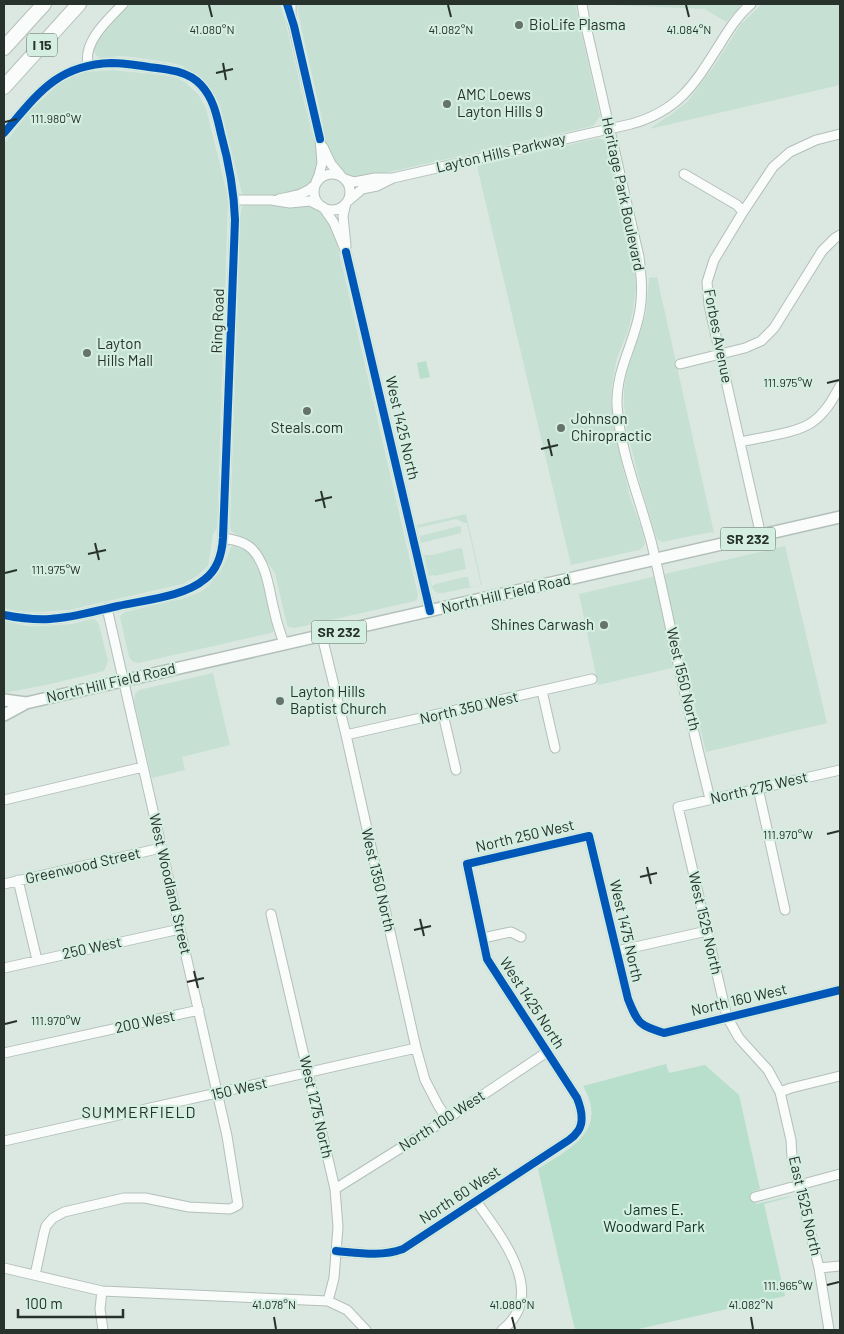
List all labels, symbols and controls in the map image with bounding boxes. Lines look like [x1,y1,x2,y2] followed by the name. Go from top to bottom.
[529,15,626,33] place label: BioLife Plasma
[513,19,525,31] marker: BioLife Plasma
[189,22,235,36] text: 41.080°N
[429,22,473,36] text: 41.082°N
[667,22,711,36] text: 41.084°N
[27,34,57,56] road number: I 15
[457,85,543,120] place label: AMC Loews Layton Hills 9
[441,98,453,110] marker: AMC Loews Layton Hills 9
[31,111,82,125] text: 111.980°W
[599,115,649,272] street label: Heritage Park Boulevard
[434,128,568,176] street label: Layton Hills Parkway
[701,287,737,384] street label: Forbes Avenue
[207,288,227,354] street label: Ring Road
[97,334,153,369] place label: Layton Hills Mall
[81,347,93,359] marker: Layton Hills Mall
[382,374,424,481] street label: West 1425 North
[763,375,813,389] text: 111.975°W
[301,405,313,417] marker: Steals.com
[571,409,652,444] place label: Johnson Chiropractic
[271,418,343,436] place label: Steals.com
[555,422,567,434] marker: Johnson Chiropractic
[720,528,776,550] road number: SR 232
[31,562,81,576] text: 111.975°W
[439,569,572,617] street label: North Hill Field Road
[491,615,594,633] place label: Shines Carwash
[598,619,610,631] marker: Shines Carwash
[312,620,366,644] road number: SR 232
[663,625,705,732] street label: West 1550 North
[44,658,177,706] street label: North Hill Field Road
[290,682,387,717] place label: Layton Hills Baptist Church
[418,687,520,727] street label: North 350 West
[274,695,286,707] marker: Layton Hills Baptist Church
[708,767,809,807] street label: North 275 West
[146,812,196,956] street label: West Woodland Street
[474,815,576,855] street label: North 250 West
[358,826,400,933] street label: West 1350 North
[763,827,813,841] text: 111.970°W
[23,843,142,887] street label: Greenwood Street
[685,869,727,976] street label: West 1525 North
[606,878,647,984] street label: West 1475 North
[60,932,123,962] street label: 250 West
[496,953,569,1052] street label: West 1425 North
[689,979,789,1019] street label: North 160 West
[113,1006,176,1036] street label: 200 West
[31,1013,81,1027] text: 111.970°W
[296,1054,338,1160] street label: West 1275 North
[209,1073,269,1103] street label: 150 West
[395,1086,488,1155] street label: North 100 West
[82,1102,196,1121] district label: SUMMERFIELD
[786,1154,826,1257] street label: East 1525 North
[416,1161,503,1227] street label: North 60 West
[603,1200,705,1235] park label: James E. Woodward Park
[763,1278,813,1292] text: 111.965°W
[18,1286,122,1318] scale bar
[25,1294,63,1312] text: 100 m
[252,1297,296,1311] text: 41.078°N
[489,1297,535,1311] text: 41.080°N
[729,1297,773,1311] text: 41.082°N

